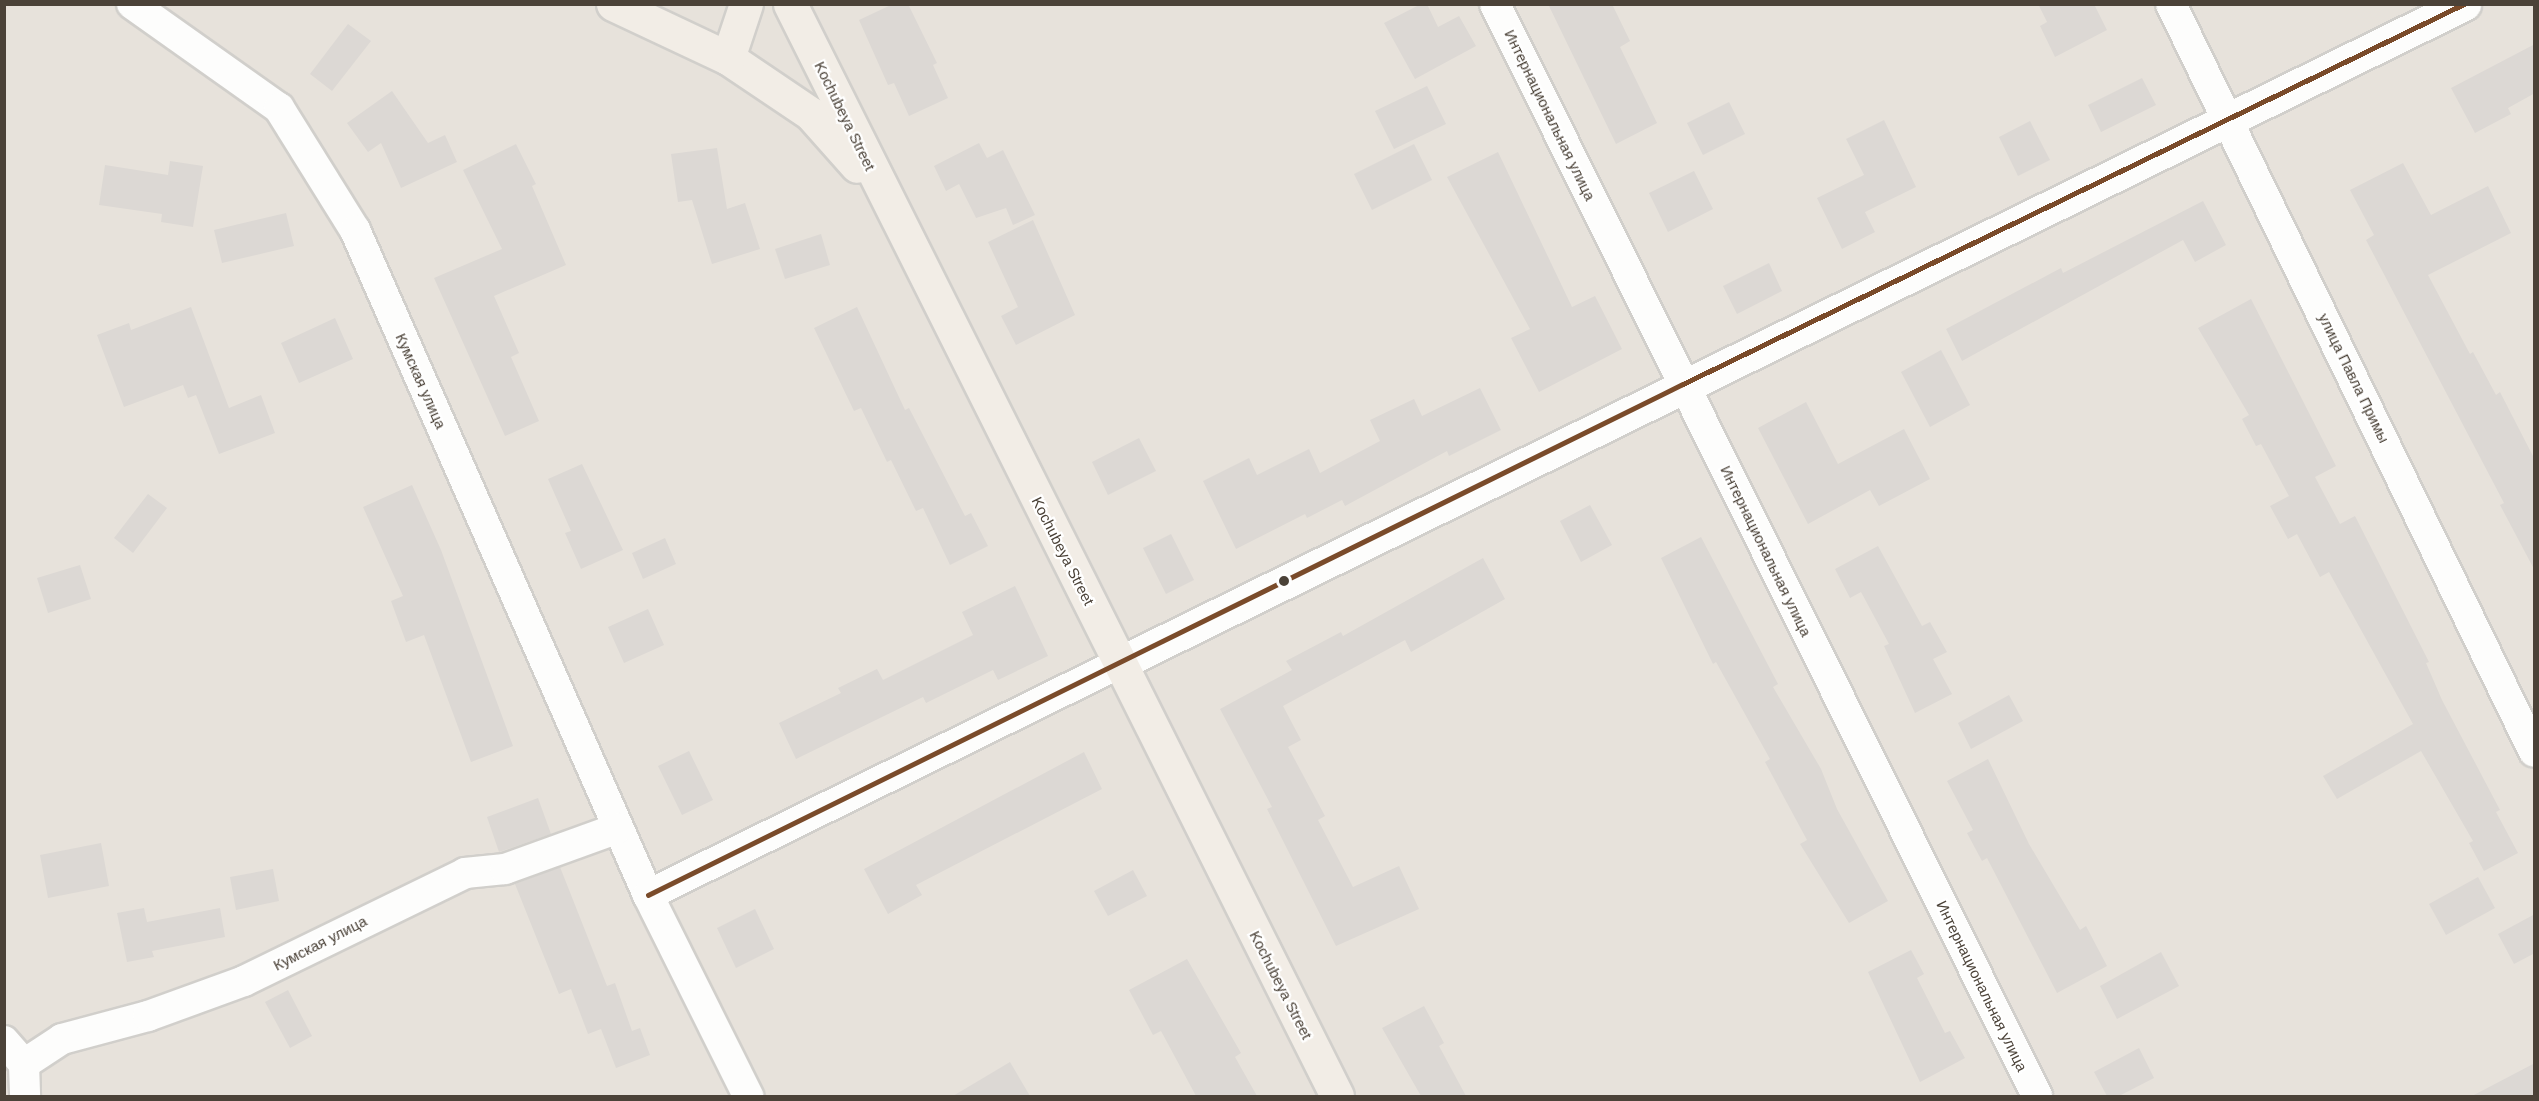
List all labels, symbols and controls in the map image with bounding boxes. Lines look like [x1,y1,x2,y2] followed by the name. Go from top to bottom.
[1501,27,1599,203] street label: Интернациональная улица
[811,58,879,174] street label: Kochubeya Street
[2315,310,2393,446] street label: улица Павла Примы
[392,330,450,432] street label: Кумская улица
[1717,463,1815,639] street label: Интернациональная улица
[1028,494,1098,608] street label: Kochubeya Street
[1278,575,1290,587] unlabelled marker
[1933,898,2031,1074] street label: Интернациональная улица
[270,912,370,974] street label: Кумская улица
[1246,928,1316,1042] street label: Kochubeya Street

